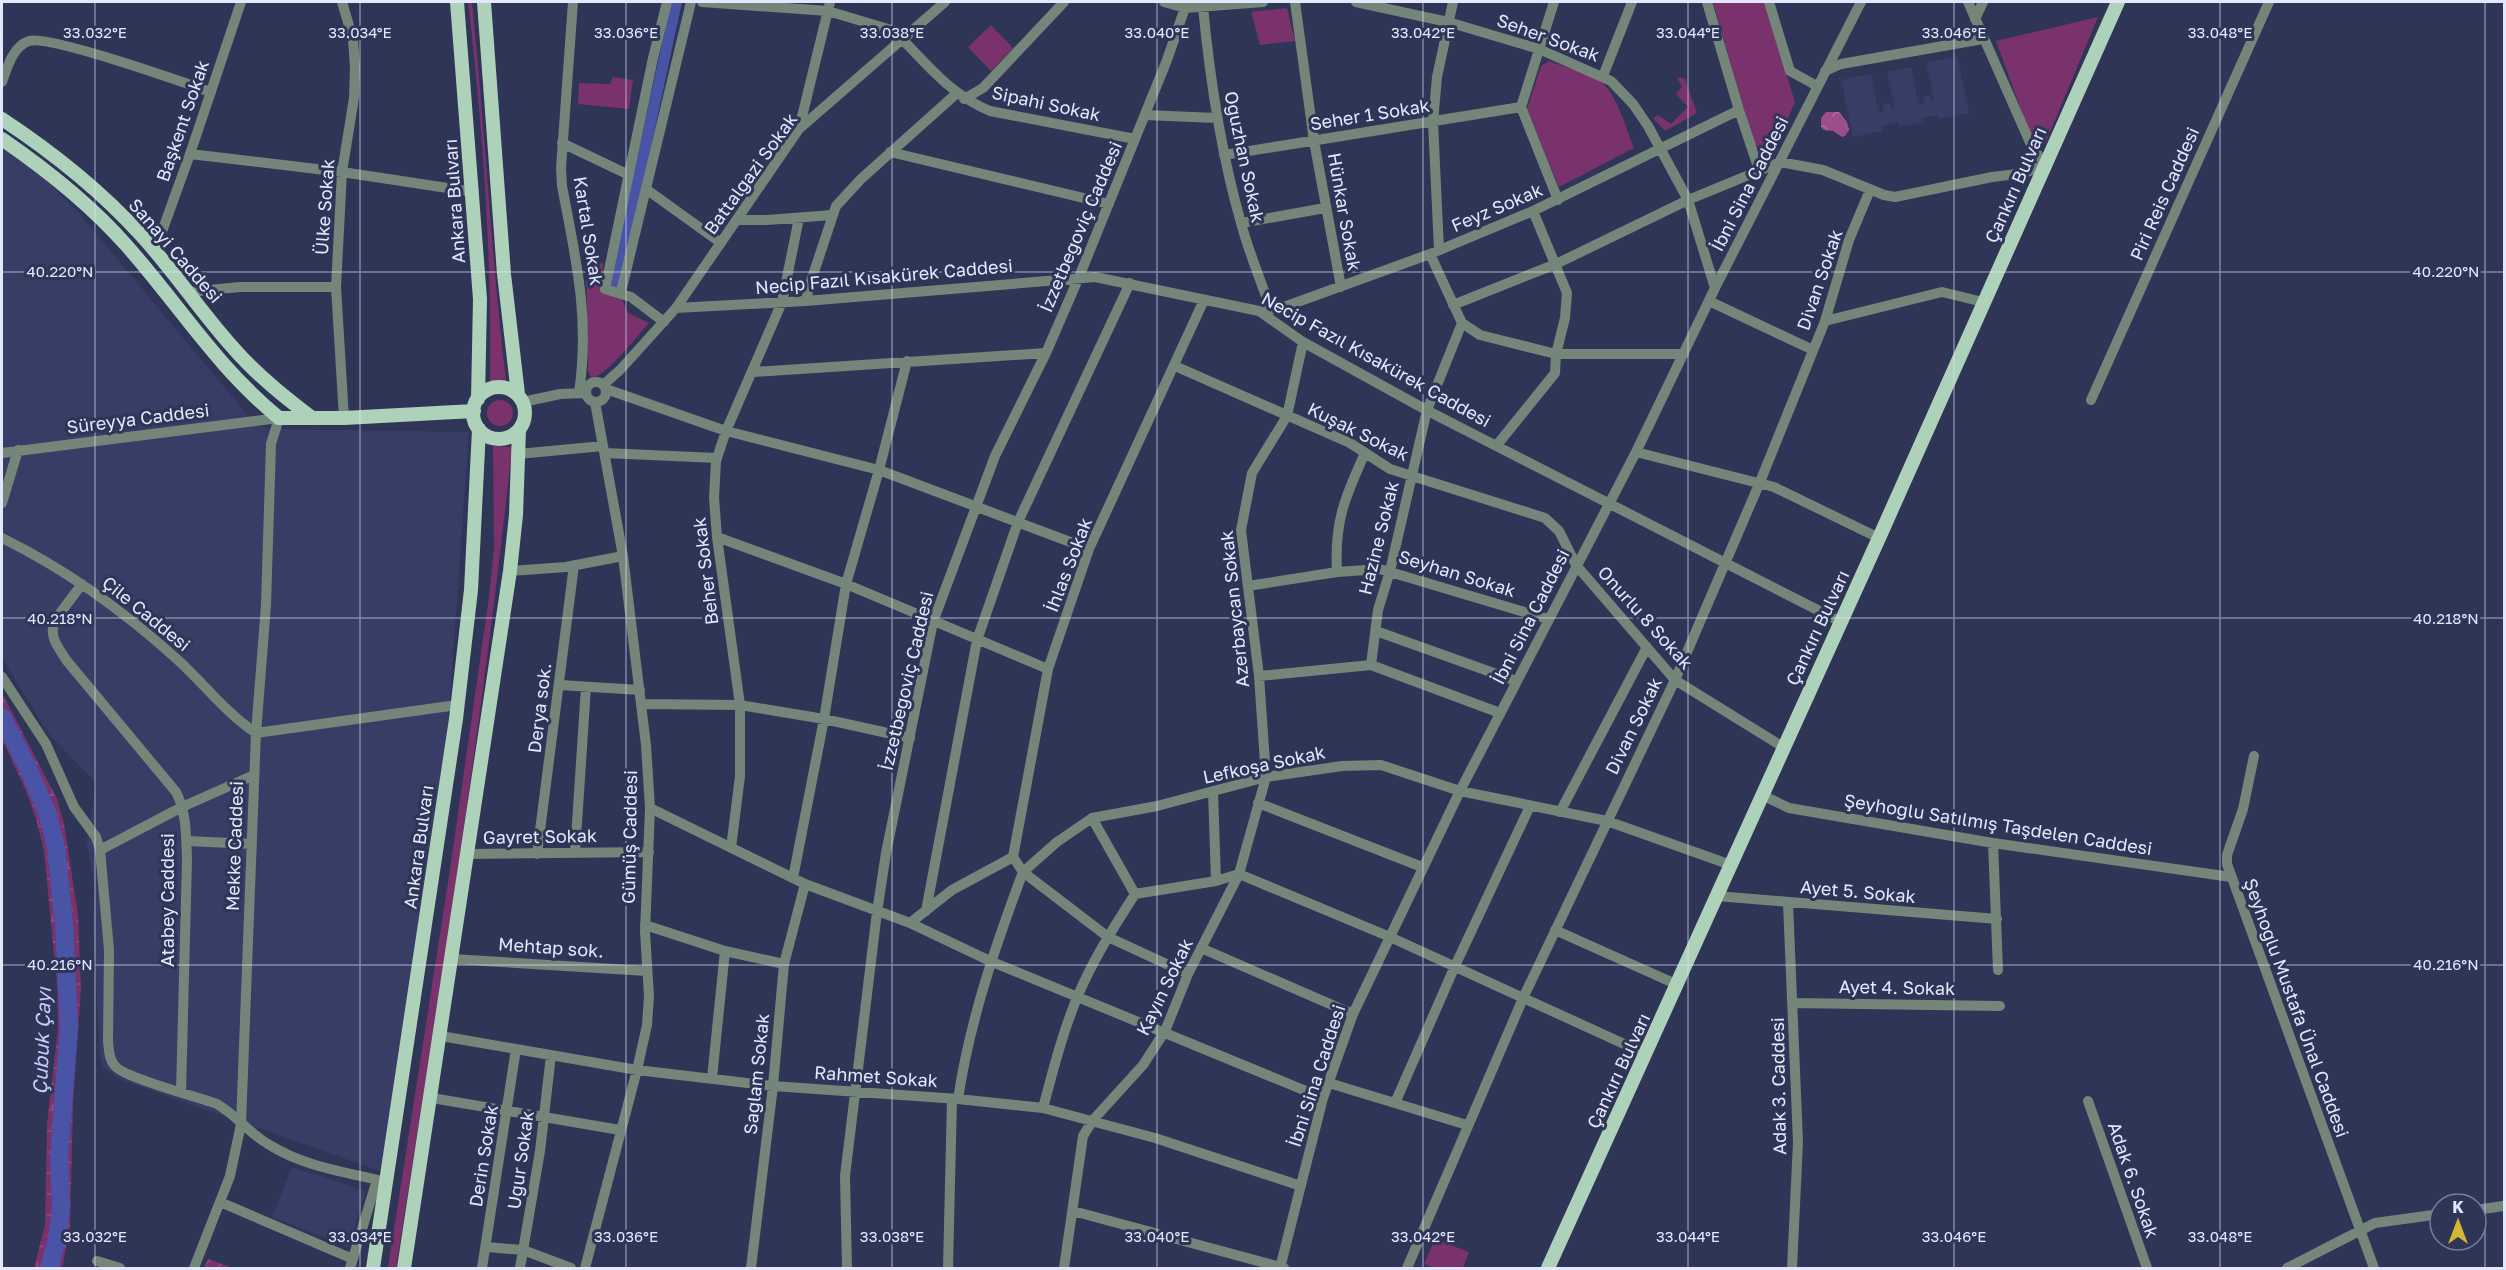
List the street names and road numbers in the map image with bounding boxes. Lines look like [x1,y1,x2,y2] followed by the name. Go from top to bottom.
[1494,8,1603,66] street label: Seher Sokak
[151,57,213,184] street label: Başkent Sokak
[990,81,1103,125] street label: Sipahi Sokak
[1220,89,1270,225] street label: Oğuzhan Sokak
[1308,94,1431,134] street label: Seher 1 Sokak
[699,109,802,238] street label: Battalgazi Sokak
[1706,112,1793,255] street label: İbni Sina Caddesi
[1980,123,2051,246] street label: Çankırı Bulvarı
[2125,123,2203,264] street label: Piri Reis Caddesi
[439,138,469,264] street label: Ankara Bulvarı
[1034,138,1126,315] street label: İzzetbegoviç Caddesi
[1324,151,1366,273] street label: Hünkar Sokak
[310,158,338,256] street label: Ülke Sokak
[570,175,608,287] street label: Kartal Sokak
[1448,178,1546,236] street label: Feyz Sokak
[124,194,227,307] street label: Sanayi Caddesi
[1792,226,1847,333] street label: Divan Sokak
[754,254,1014,298] street label: Necip Fazıl Kısakürek Caddesi
[1258,287,1495,431] street label: Necip Fazıl Kısakürek Caddesi
[1304,397,1413,465] street label: Kuşak Sokak
[65,398,210,438] street label: Süreyya Caddesi
[1353,479,1403,597] street label: Hazine Sokak
[1040,514,1096,615] street label: İhlas Sokak
[687,516,723,626] street label: Beher Sokak
[1215,530,1253,689] street label: Azerbaycan Sokak
[1396,545,1518,601] street label: Seyhan Sokak
[1487,545,1574,688] street label: İbni Sina Caddesi
[1594,561,1698,674] street label: Onurlu 8 Sokak
[1781,566,1853,689] street label: Çankırı Bulvarı
[98,571,195,655] street label: Çile Caddesi
[875,589,937,773] street label: İzzetbegoviç Caddesi
[523,661,555,754] street label: Derya sok.
[1600,673,1666,778] street label: Divan Sokak
[1201,740,1327,788] street label: Lefkoşa Sokak
[617,770,641,904] street label: Gümüş Caddesi
[221,781,247,911] street label: Mekke Caddesi
[398,784,438,910] street label: Ankara Bulvarı
[1843,789,2154,859] street label: Şeyhoğlu Satılmış Taşdelen Caddesi
[483,824,597,848] street label: Gayret Sokak
[156,833,178,967] street label: Atabey Caddesi
[1799,875,1917,907] street label: Ayet 5. Sokak
[2240,875,2354,1140] street label: Şeyhoğlu Mustafa Ünal Caddesi
[498,932,605,962] street label: Mehtap sok.
[1131,934,1197,1039] street label: Kayın Sokak
[1839,975,1955,999] street label: Ayet 4. Sokak
[1283,1002,1349,1150] street label: İbni Sina Caddesi
[1582,1009,1654,1132] street label: Çankırı Bulvarı
[739,1012,773,1136] street label: Sağlam Sokak
[1766,1017,1790,1155] street label: Adak 3. Caddesi
[813,1061,939,1091] street label: Rahmet Sokak
[464,1103,502,1208] street label: Derin Sokak
[502,1109,538,1211] street label: Uğur Sokak
[2104,1119,2164,1241] street label: Adak 6. Sokak

